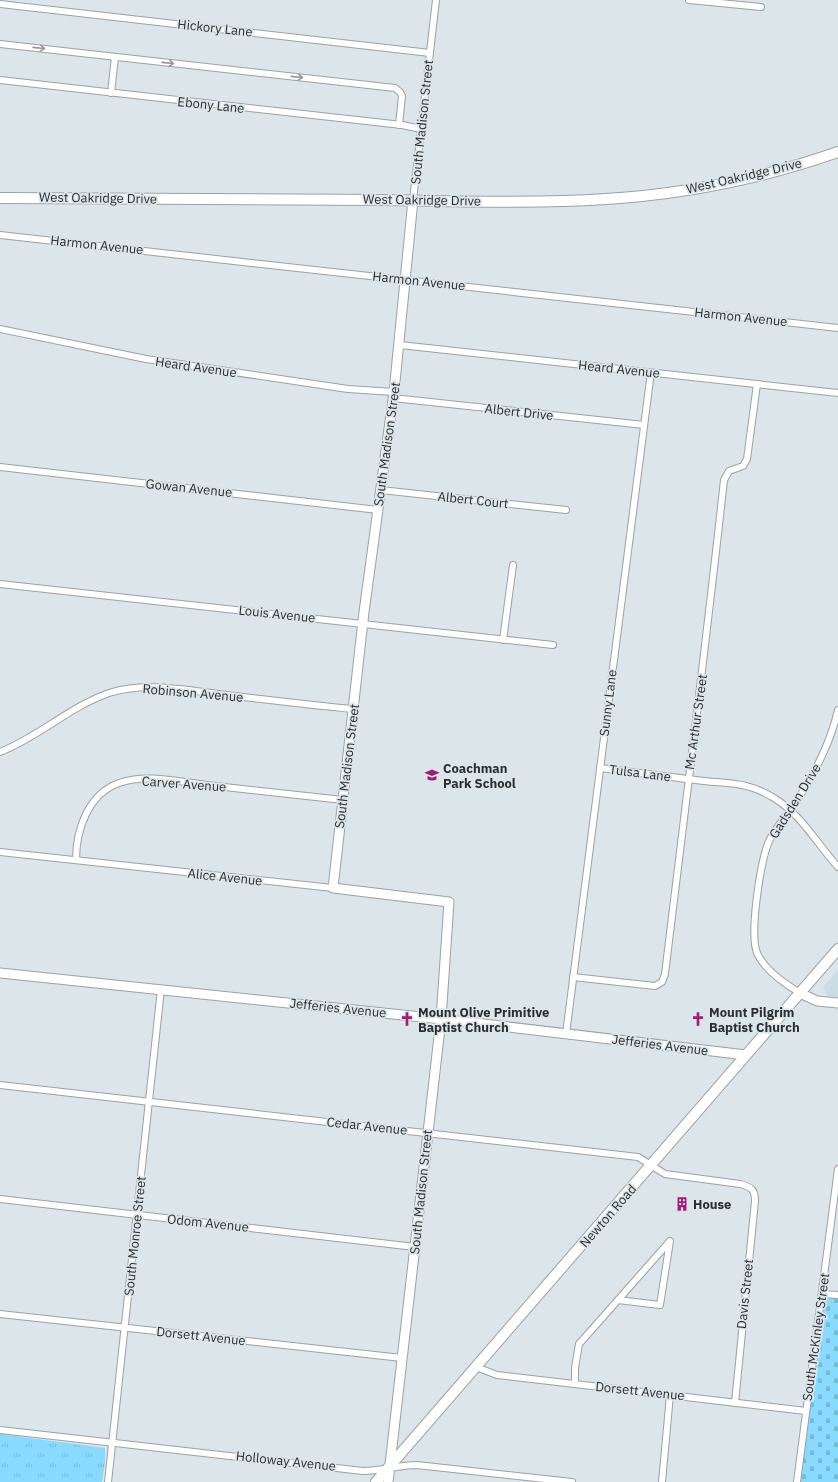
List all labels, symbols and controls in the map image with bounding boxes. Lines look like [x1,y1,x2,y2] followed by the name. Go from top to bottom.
[177,16,253,40] street label: Hickory Lane
[32,45,45,52] one-way arrow
[161,59,174,66] one-way arrow
[407,59,437,185] street label: South Madison Street
[290,73,303,81] one-way arrow
[177,93,245,117] street label: Ebony Lane
[685,154,803,198] street label: West Oakridge Drive
[39,188,157,208] street label: West Oakridge Drive
[363,190,481,210] street label: West Oakridge Drive
[50,232,144,258] street label: Harmon Avenue
[372,268,466,294] street label: Harmon Avenue
[694,304,788,330] street label: Harmon Avenue
[154,353,238,381] street label: Heard Avenue
[577,356,661,382] street label: Heard Avenue
[370,381,404,507] street label: South Madison Street
[484,400,554,424] street label: Albert Drive
[145,475,233,501] street label: Gowan Avenue
[437,488,509,512] street label: Albert Court
[238,602,316,626] street label: Louis Avenue
[595,669,621,737] street label: Sunny Lane
[681,673,711,771] street label: Mc Arthur Street
[142,680,244,706] street label: Robinson Avenue
[331,703,363,829] street label: South Madison Street
[443,760,516,792] place label: Coachman Park School
[765,760,825,842] street label: Gadsden Drive
[608,761,672,785] street label: Tulsa Lane
[424,767,440,783] school or university icon: Coachman Park School
[141,773,227,795] street label: Carver Avenue
[187,865,263,889] street label: Alice Avenue
[289,994,387,1022] street label: Jefferies Avenue
[418,1004,549,1036] place label: Mount Olive Primitive Baptist Church
[709,1004,800,1036] place label: Mount Pilgrim Baptist Church
[399,1011,415,1027] church icon: Mount Olive Primitive Baptist Church
[690,1011,706,1027] church icon: Mount Pilgrim Baptist Church
[611,1031,709,1059] street label: Jefferies Avenue
[326,1113,408,1139] street label: Cedar Avenue
[406,1129,436,1255] street label: South Madison Street
[120,1175,150,1297] street label: South Monroe Street
[576,1181,640,1251] street label: Newton Road
[674,1196,690,1212] building icon: House
[693,1196,731,1213] place label: House
[166,1210,250,1236] street label: Odom Avenue
[733,1258,757,1330] street label: Davis Street
[799,1272,833,1402] street label: South McKinley Street
[155,1323,247,1349] street label: Dorsett Avenue
[594,1378,686,1404] street label: Dorsett Avenue
[235,1447,337,1475] street label: Holloway Avenue

